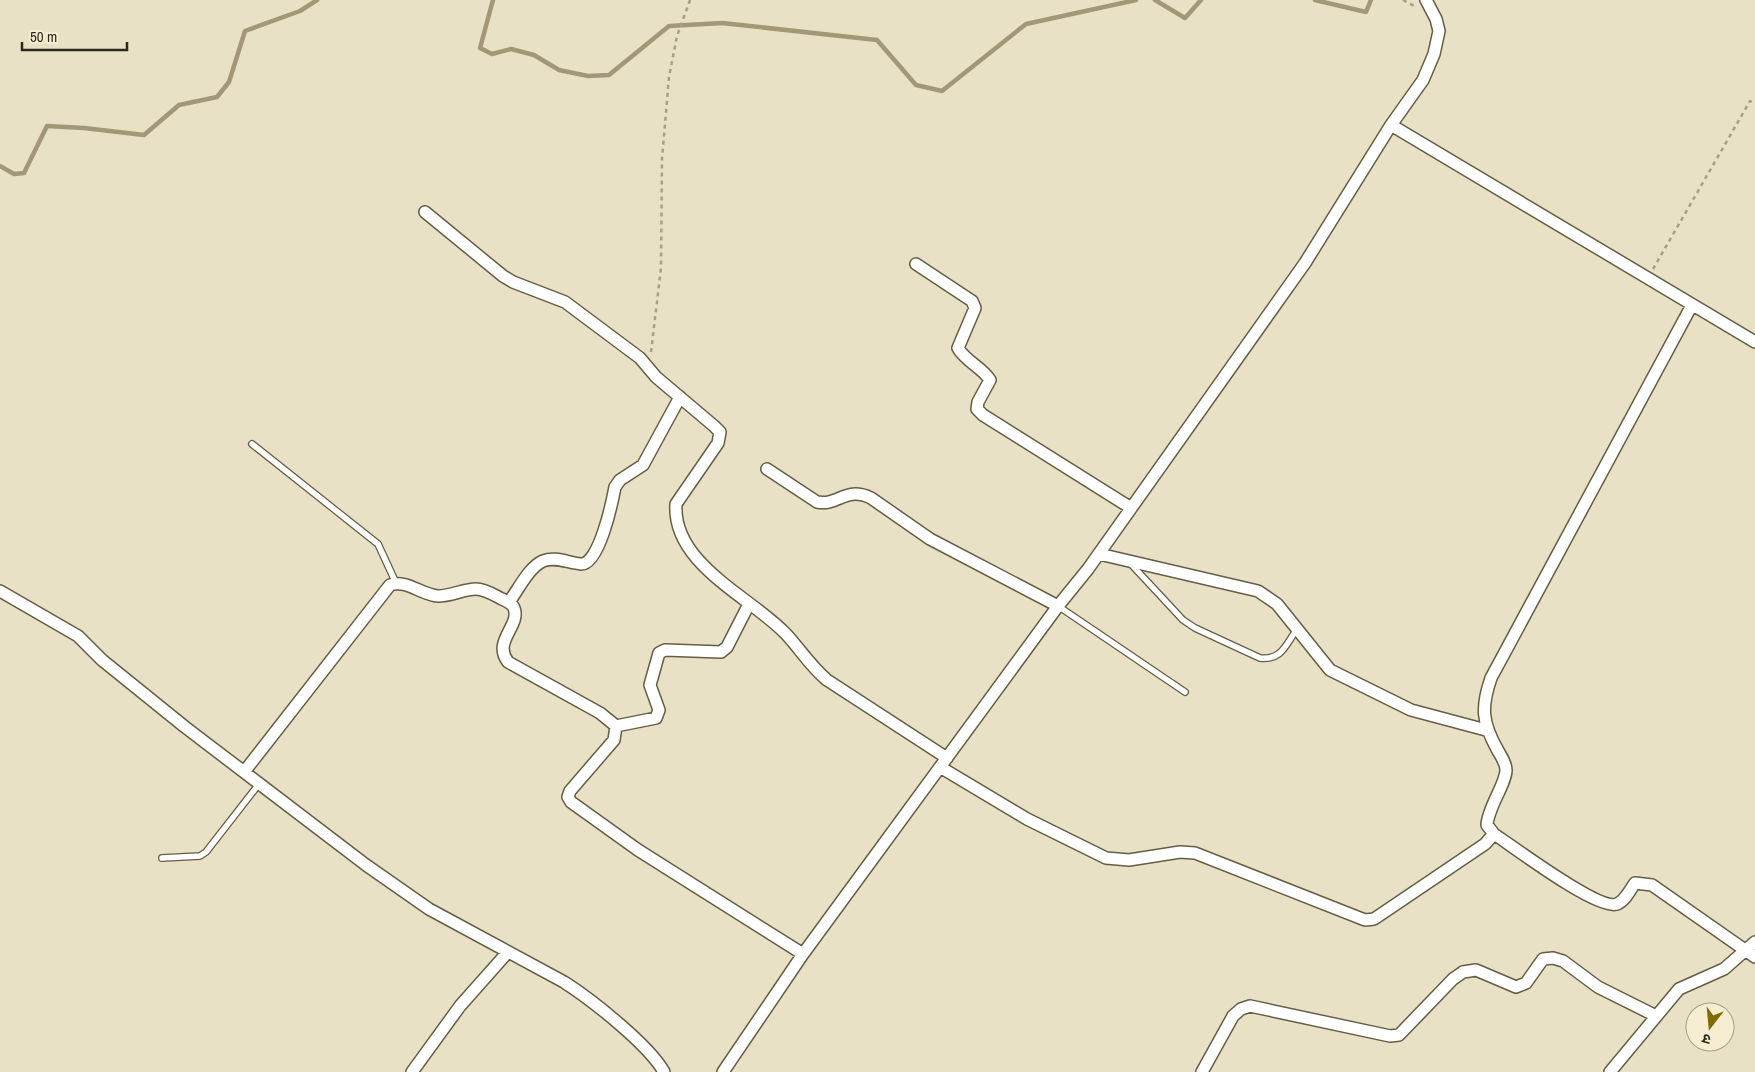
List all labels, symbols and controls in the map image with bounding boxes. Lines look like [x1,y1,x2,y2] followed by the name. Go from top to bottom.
[22,20,128,52] scale bar
[30,26,57,47] text: 50 m
[1685,1002,1735,1052] north arrow
[1699,1029,1713,1049] text: उ

